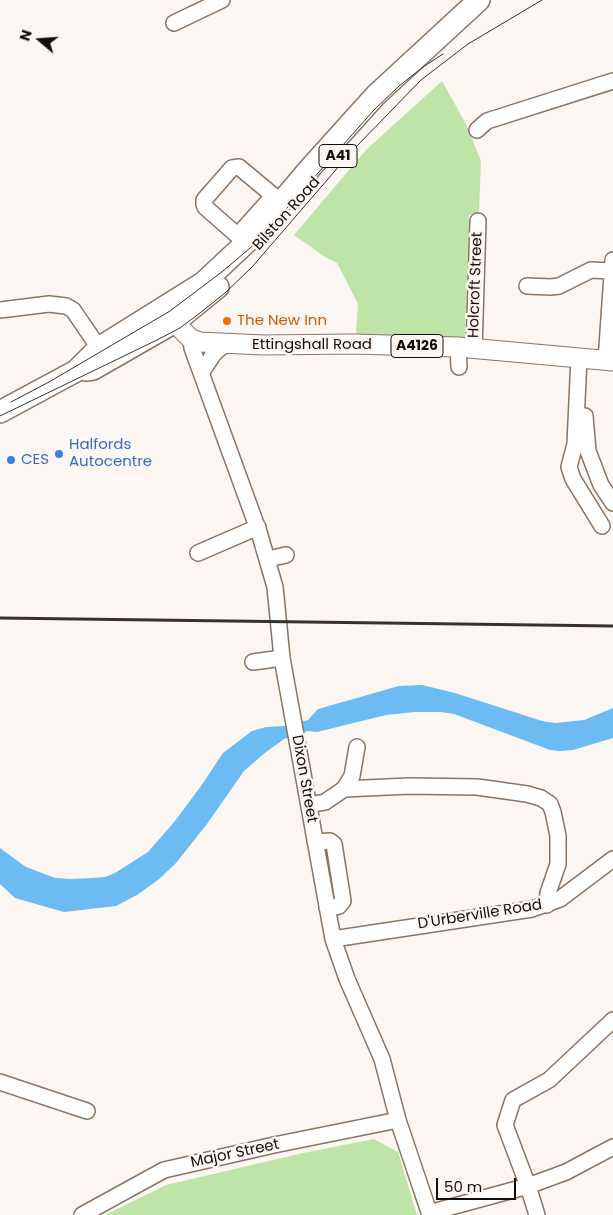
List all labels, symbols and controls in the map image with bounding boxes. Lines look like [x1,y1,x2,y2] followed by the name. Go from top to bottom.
[15,15,65,65] north arrow
[15,27,37,43] text: N
[319,144,357,168] road number: A41
[250,174,324,254] street label: Bilston Road
[465,232,487,338] street label: Holcroft Street
[237,312,327,330] place label: The New Inn
[221,315,233,327] marker: The New Inn
[391,334,443,358] road number: A4126
[252,336,372,354] street label: Ettingshall Road
[69,436,152,471] place label: Halfords Autocentre
[53,448,65,460] marker: Halfords Autocentre
[21,451,49,469] place label: CES
[5,454,17,466] marker: CES
[287,734,321,824] street label: Dixon Street
[417,896,543,934] street label: D'Urberville Road
[189,1136,281,1172] street label: Major Street
[438,1168,518,1200] scale bar
[444,1176,482,1197] text: 50 m

